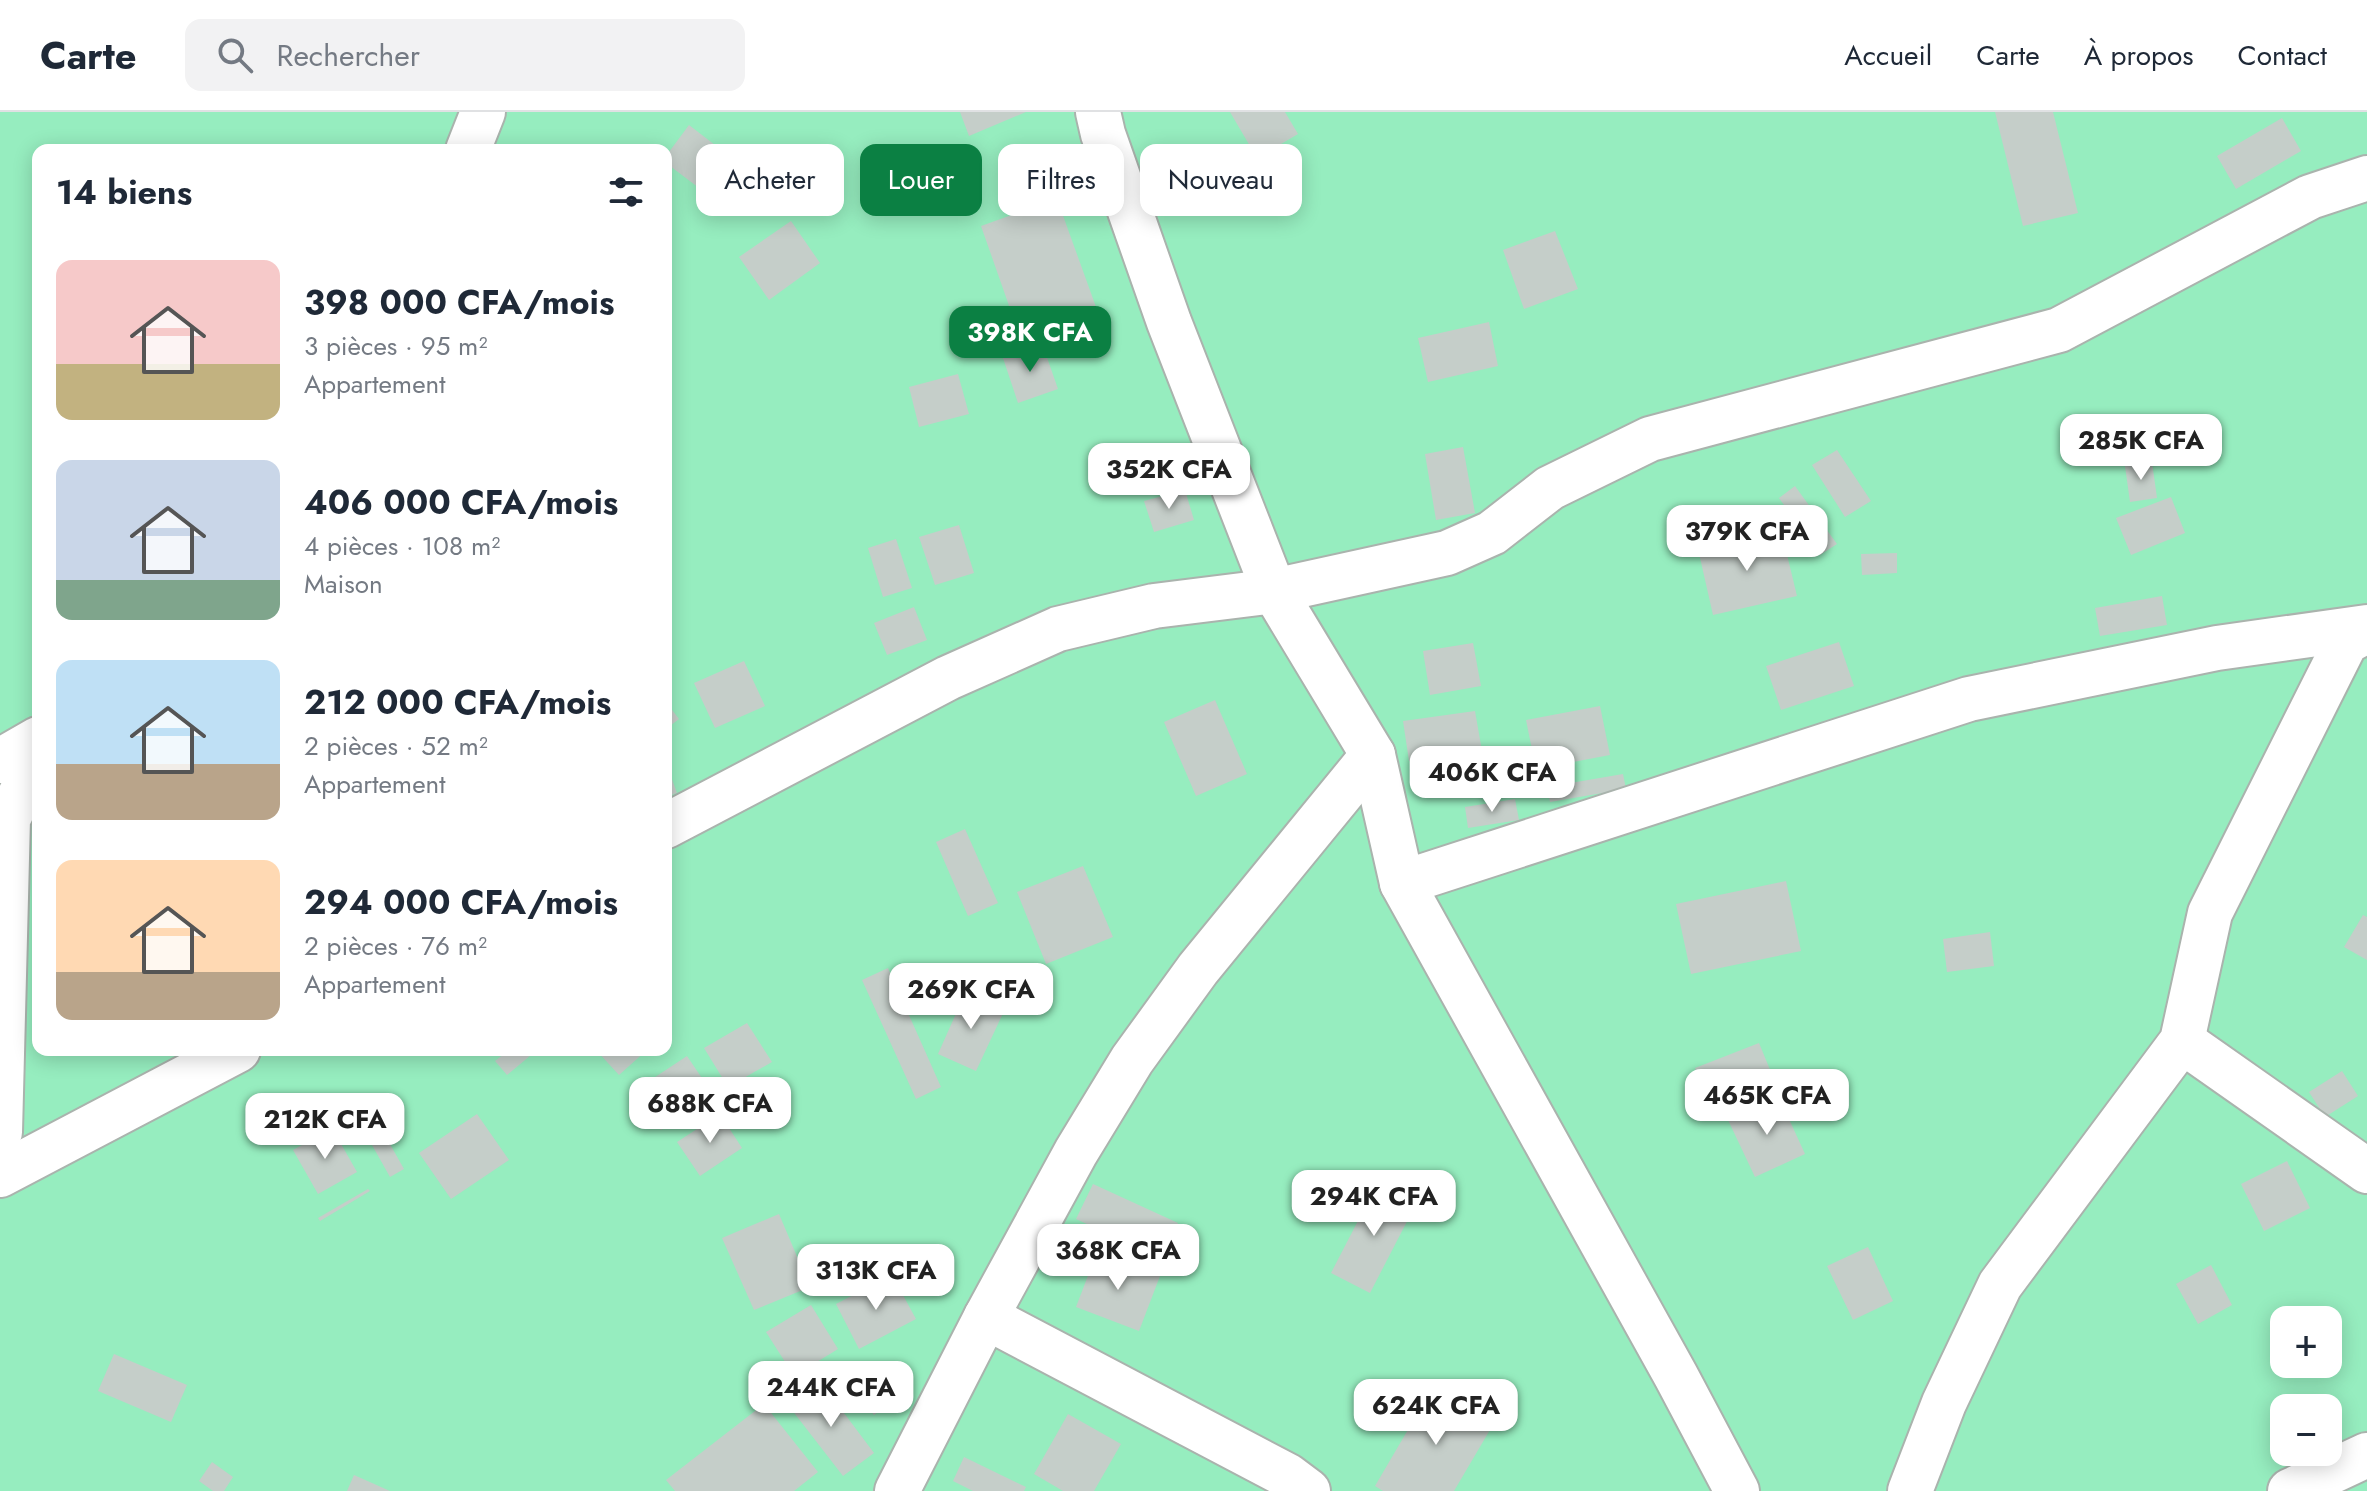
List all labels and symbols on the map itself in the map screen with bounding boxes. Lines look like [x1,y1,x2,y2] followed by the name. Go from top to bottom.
[947,306,1113,374] pin: 398K CFA
[2058,414,2224,482] pin: 285K CFA
[1086,443,1252,511] pin: 352K CFA
[1664,505,1830,573] pin: 379K CFA
[1409,746,1575,814] pin: 406K CFA
[888,963,1054,1031] pin: 269K CFA
[1684,1069,1850,1137] pin: 465K CFA
[627,1077,793,1145] pin: 688K CFA
[242,1093,408,1161] pin: 212K CFA
[1291,1170,1457,1238] pin: 294K CFA
[1035,1224,1201,1292] pin: 368K CFA
[793,1244,959,1312] pin: 313K CFA
[748,1361,914,1429] pin: 244K CFA
[1353,1379,1519,1447] pin: 624K CFA

